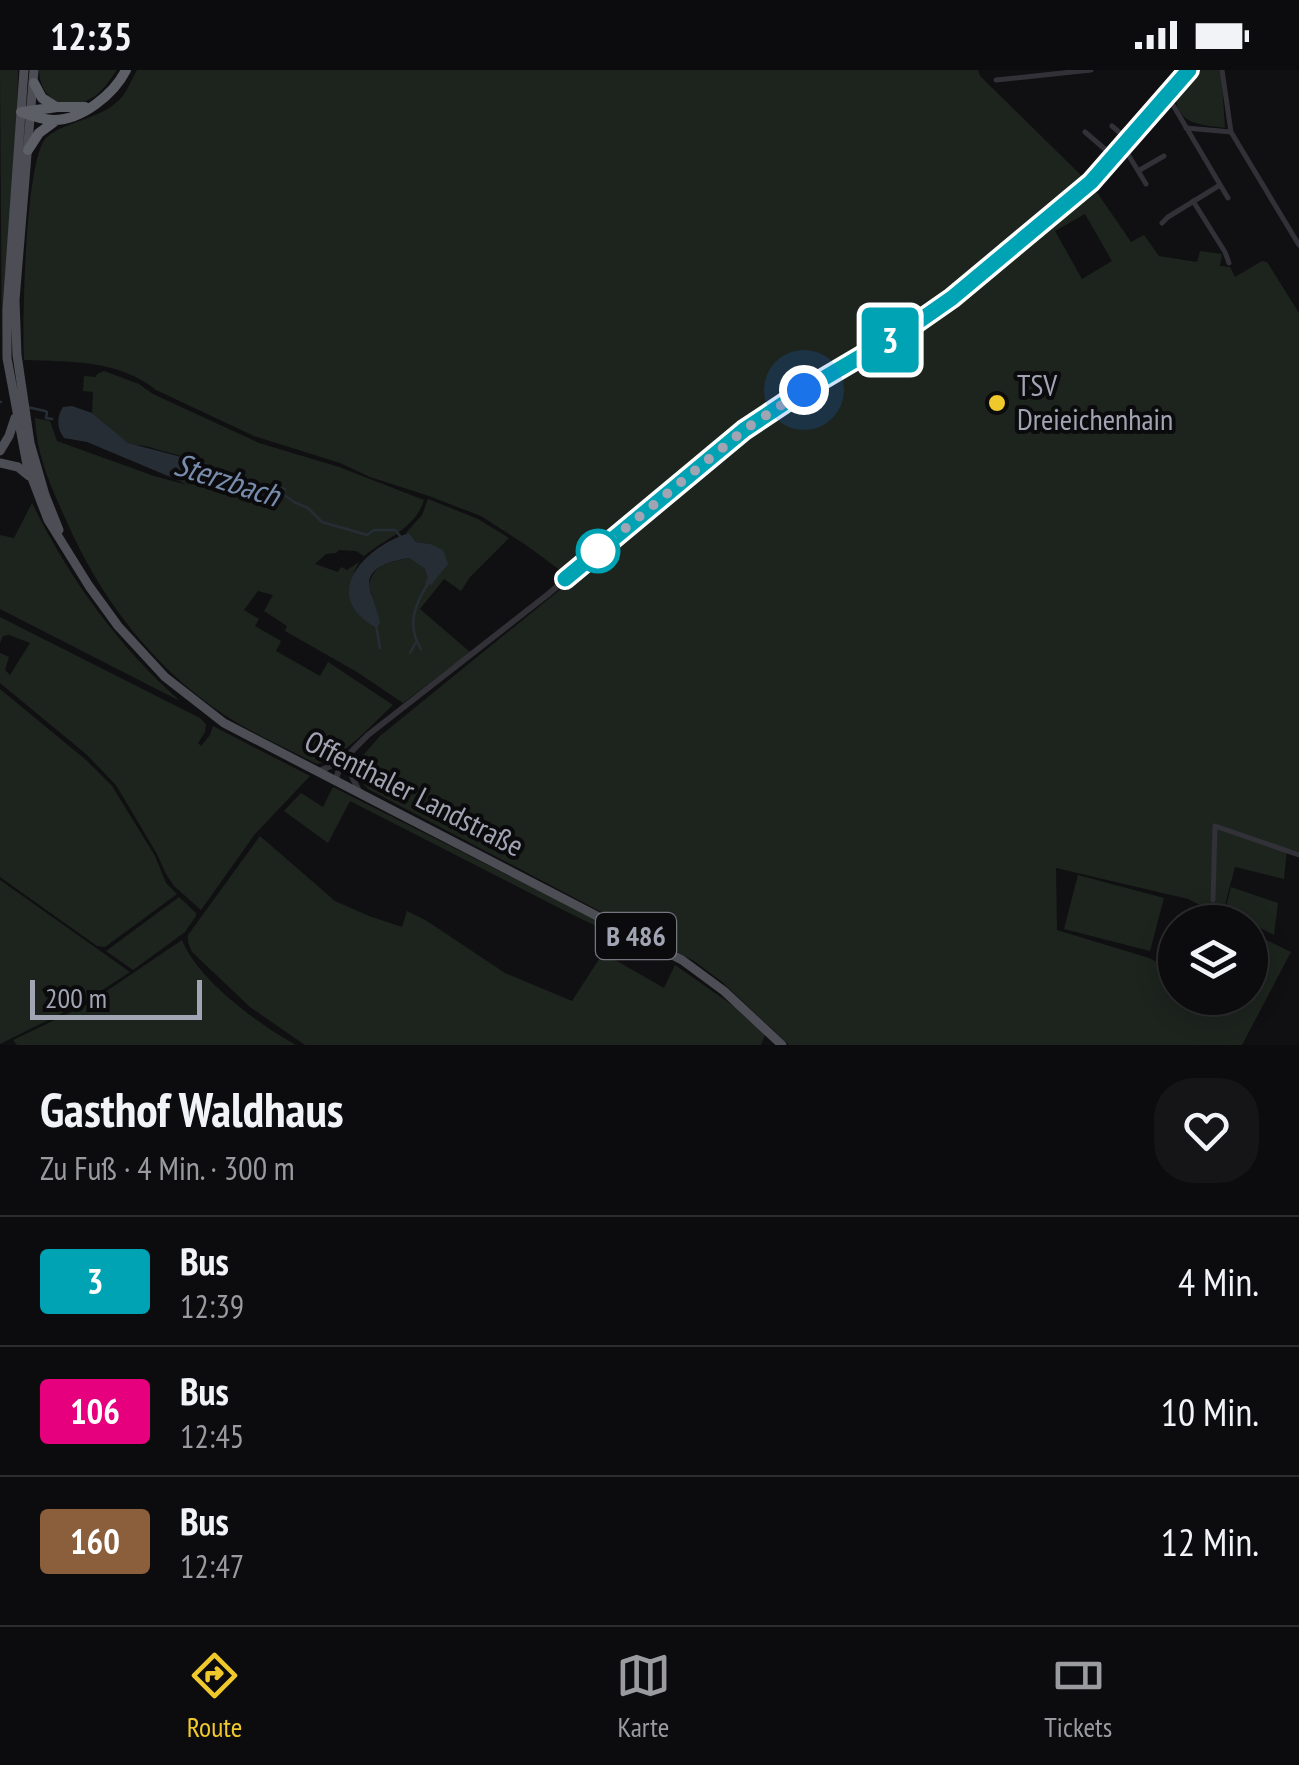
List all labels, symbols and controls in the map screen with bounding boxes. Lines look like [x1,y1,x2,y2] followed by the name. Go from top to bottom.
[50,11,132,60] text: 12:35
[858,308,922,372] line badge: 3
[882,317,898,363] text: 3
[779,365,829,415] your location
[1017,365,1173,438] place label: TSV Dreieichenhain
[986,392,1008,414] marker: TSV Dreieichenhain
[170,442,287,516] water label: Sterzbach
[577,530,619,572] unlabelled marker
[299,721,531,865] street label: Offenthaler Landstraße
[1158,905,1268,1015] map controls
[1158,905,1268,1015] button: layers
[596,913,676,959] road number: B 486
[30,975,202,1020] scale bar
[45,979,107,1016] text: 200 m
[40,1078,344,1140] text: Gasthof Waldhaus
[1154,1078,1259,1183] button: heart
[40,1147,295,1189] text: Zu Fuß · 4 Min. · 300 m
[180,1236,229,1285] text: Bus
[1178,1257,1259,1306] text: 4 Min.
[87,1258,103,1304] text: 3
[180,1285,244,1327] text: 12:39
[180,1366,229,1415] text: Bus
[1161,1387,1259,1436] text: 10 Min.
[70,1388,120,1434] text: 106
[180,1415,244,1457] text: 12:45
[180,1496,229,1545] text: Bus
[1161,1517,1259,1566] text: 12 Min.
[70,1518,120,1564] text: 160
[180,1545,244,1587] text: 12:47
[187,1648,242,1745] tab: Route
[616,1648,671,1745] tab: Karte
[1044,1648,1112,1745] tab: Tickets

